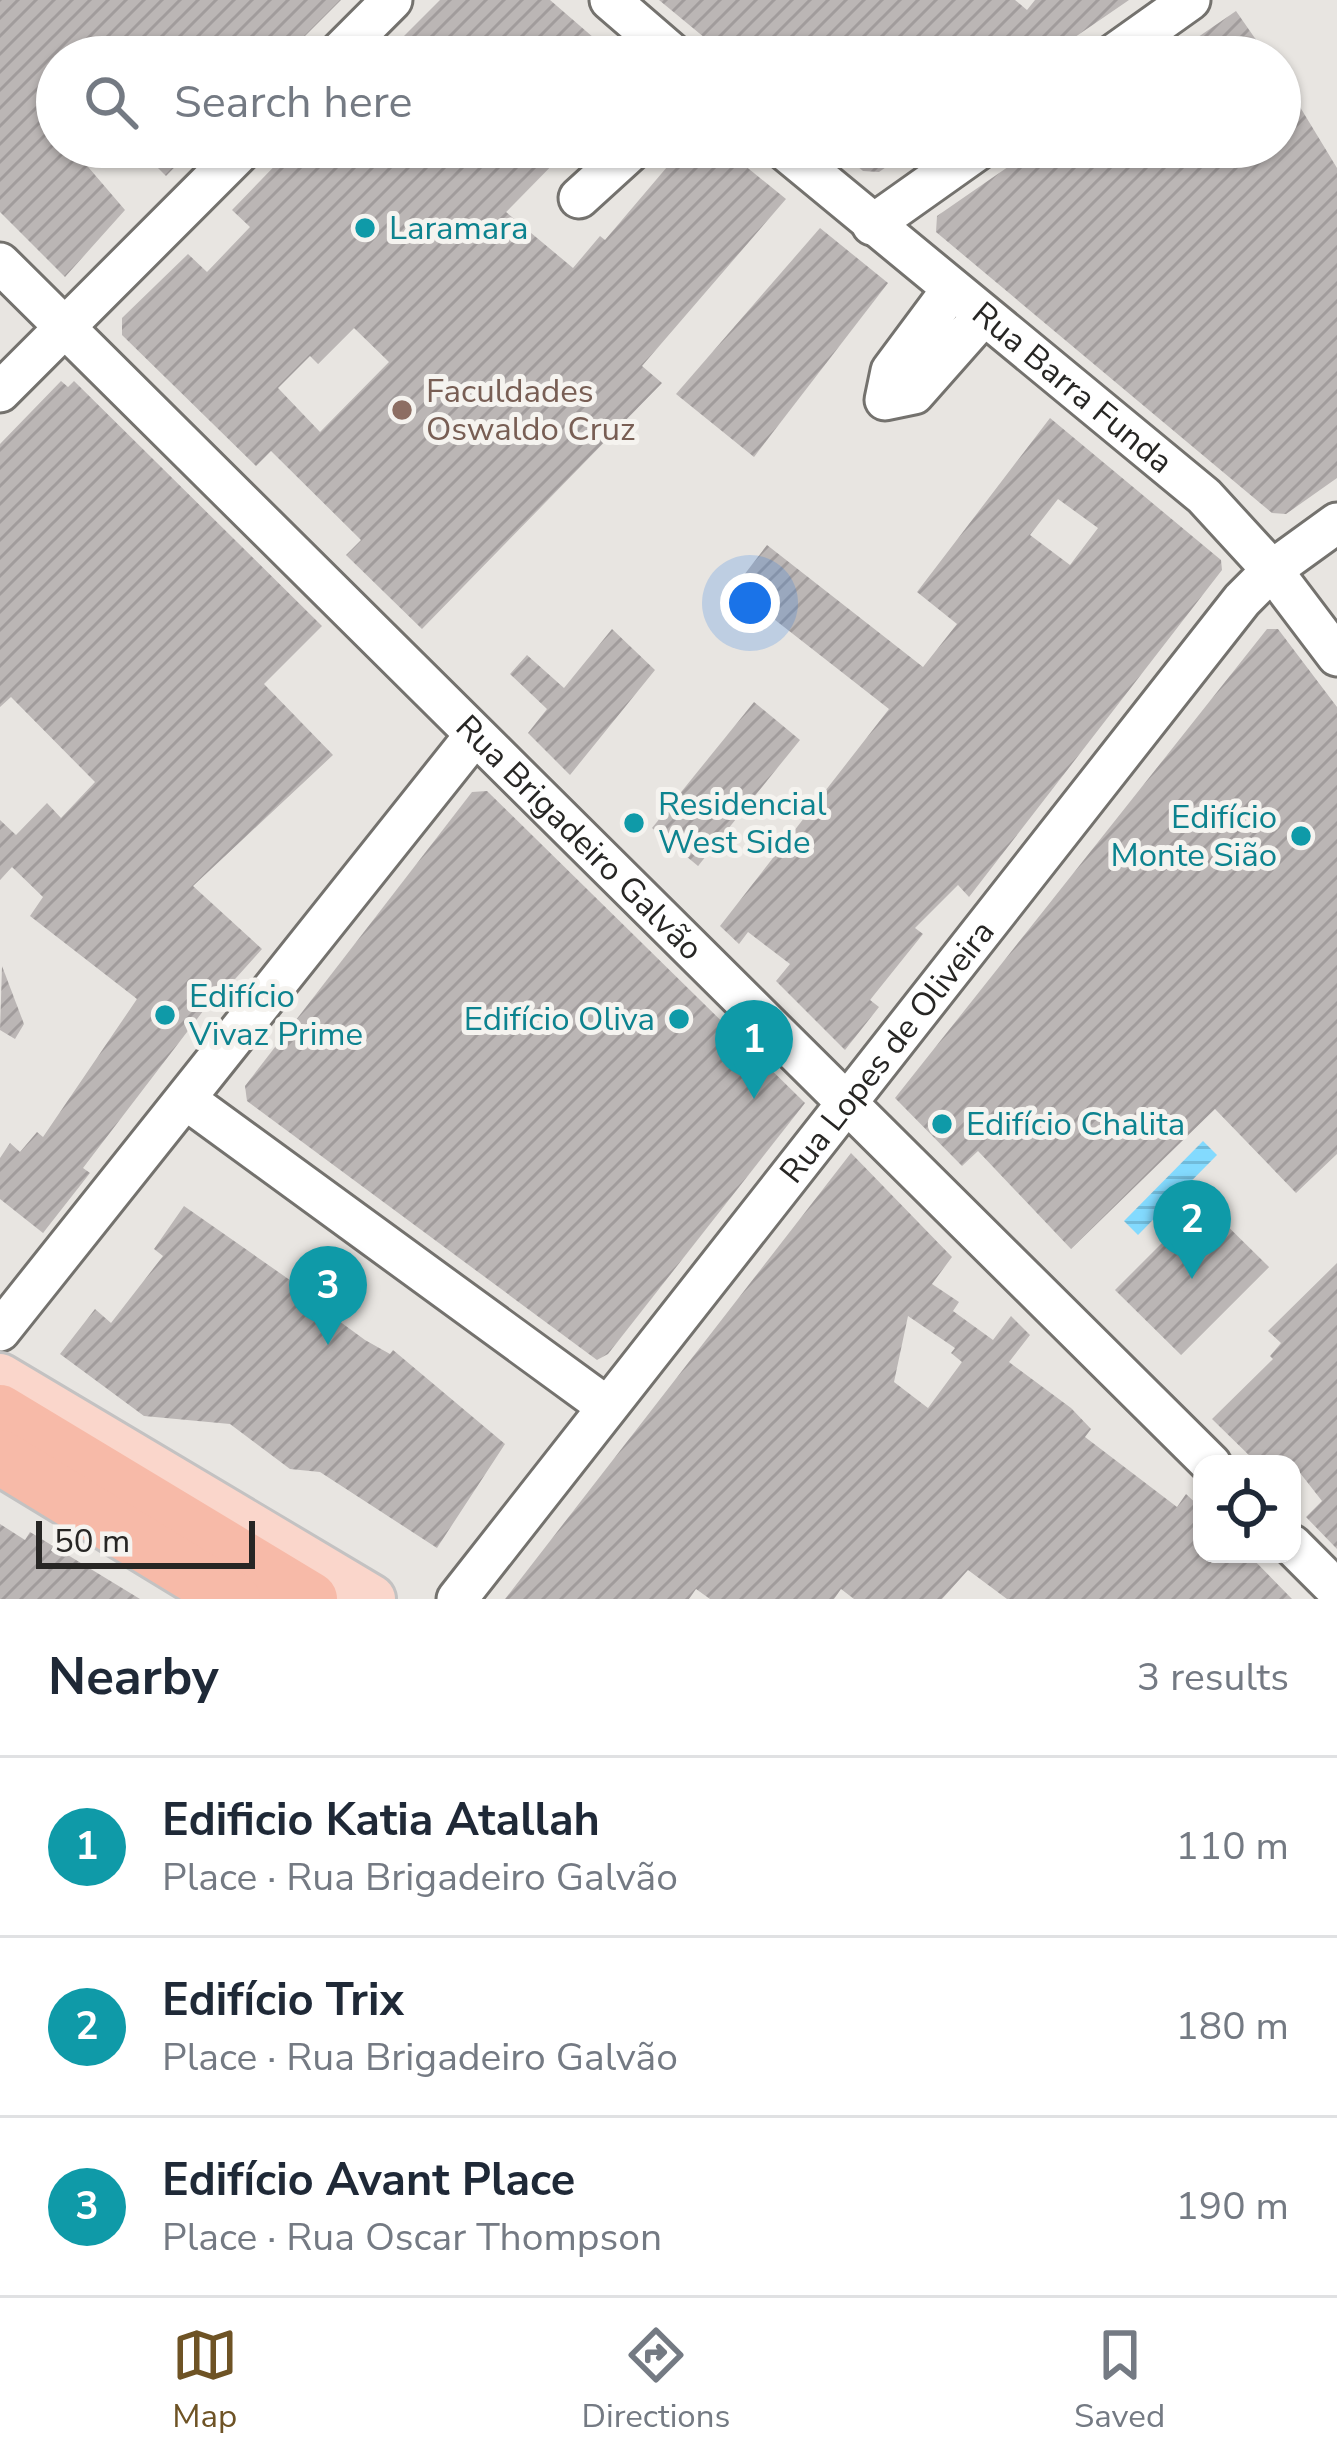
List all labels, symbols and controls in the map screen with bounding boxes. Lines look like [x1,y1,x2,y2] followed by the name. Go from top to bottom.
[36,36,1301,168] search box
[78,69,144,135] icon: search
[174,72,413,133] text: Search here
[389,206,528,251] place label: Laramara
[352,215,378,241] marker: Laramara
[963,291,1182,484] street label: Rua Barra Funda
[426,369,635,452] place label: Faculdades Oswaldo Cruz
[389,397,415,423] marker: Faculdades Oswaldo Cruz
[720,573,780,633] your location
[446,705,713,970] street label: Rua Brigadeiro Galvão
[658,782,827,865] place label: Residencial West Side
[1110,795,1277,878] place label: Edifício Monte Sião
[621,810,647,836] marker: Residencial West Side
[1288,823,1314,849] marker: Edifício Monte Sião
[770,911,1005,1193] street label: Rua Lopes de Oliveira
[188,974,363,1057] place label: Edifício Vivaz Prime
[464,997,655,1042] place label: Edifício Oliva
[715,1000,793,1099] pin: 1
[152,1002,178,1028] marker: Edifício Vivaz Prime
[666,1006,692,1032] marker: Edifício Oliva
[966,1102,1185,1147] place label: Edifício Chalita
[929,1111,955,1137] marker: Edifício Chalita
[1153,1180,1231,1279] pin: 2
[289,1246,367,1345] pin: 3
[1193,1455,1301,1563] map controls
[1193,1455,1301,1563] button: locate
[36,1515,255,1568] scale bar
[54,1519,130,1564] text: 50 m
[48,1642,219,1712] text: Nearby
[1137,1651,1289,1704] text: 3 results
[162,1790,600,1851] text: Edificio Katia Atallah
[75,1820,99,1873] text: 1
[1175,1820,1289,1873] text: 110 m
[162,1851,678,1904] text: Place · Rua Brigadeiro Galvão
[162,1970,404,2031] text: Edifício Trix
[75,2000,99,2053] text: 2
[1175,2000,1289,2053] text: 180 m
[162,2031,678,2084] text: Place · Rua Brigadeiro Galvão
[162,2150,575,2211] text: Edifício Avant Place
[75,2180,99,2233] text: 3
[1175,2180,1289,2233] text: 190 m
[162,2211,662,2264] text: Place · Rua Oscar Thompson
[172,2322,238,2439] tab: Map
[582,2322,730,2439] tab: Directions
[1074,2322,1165,2439] tab: Saved

